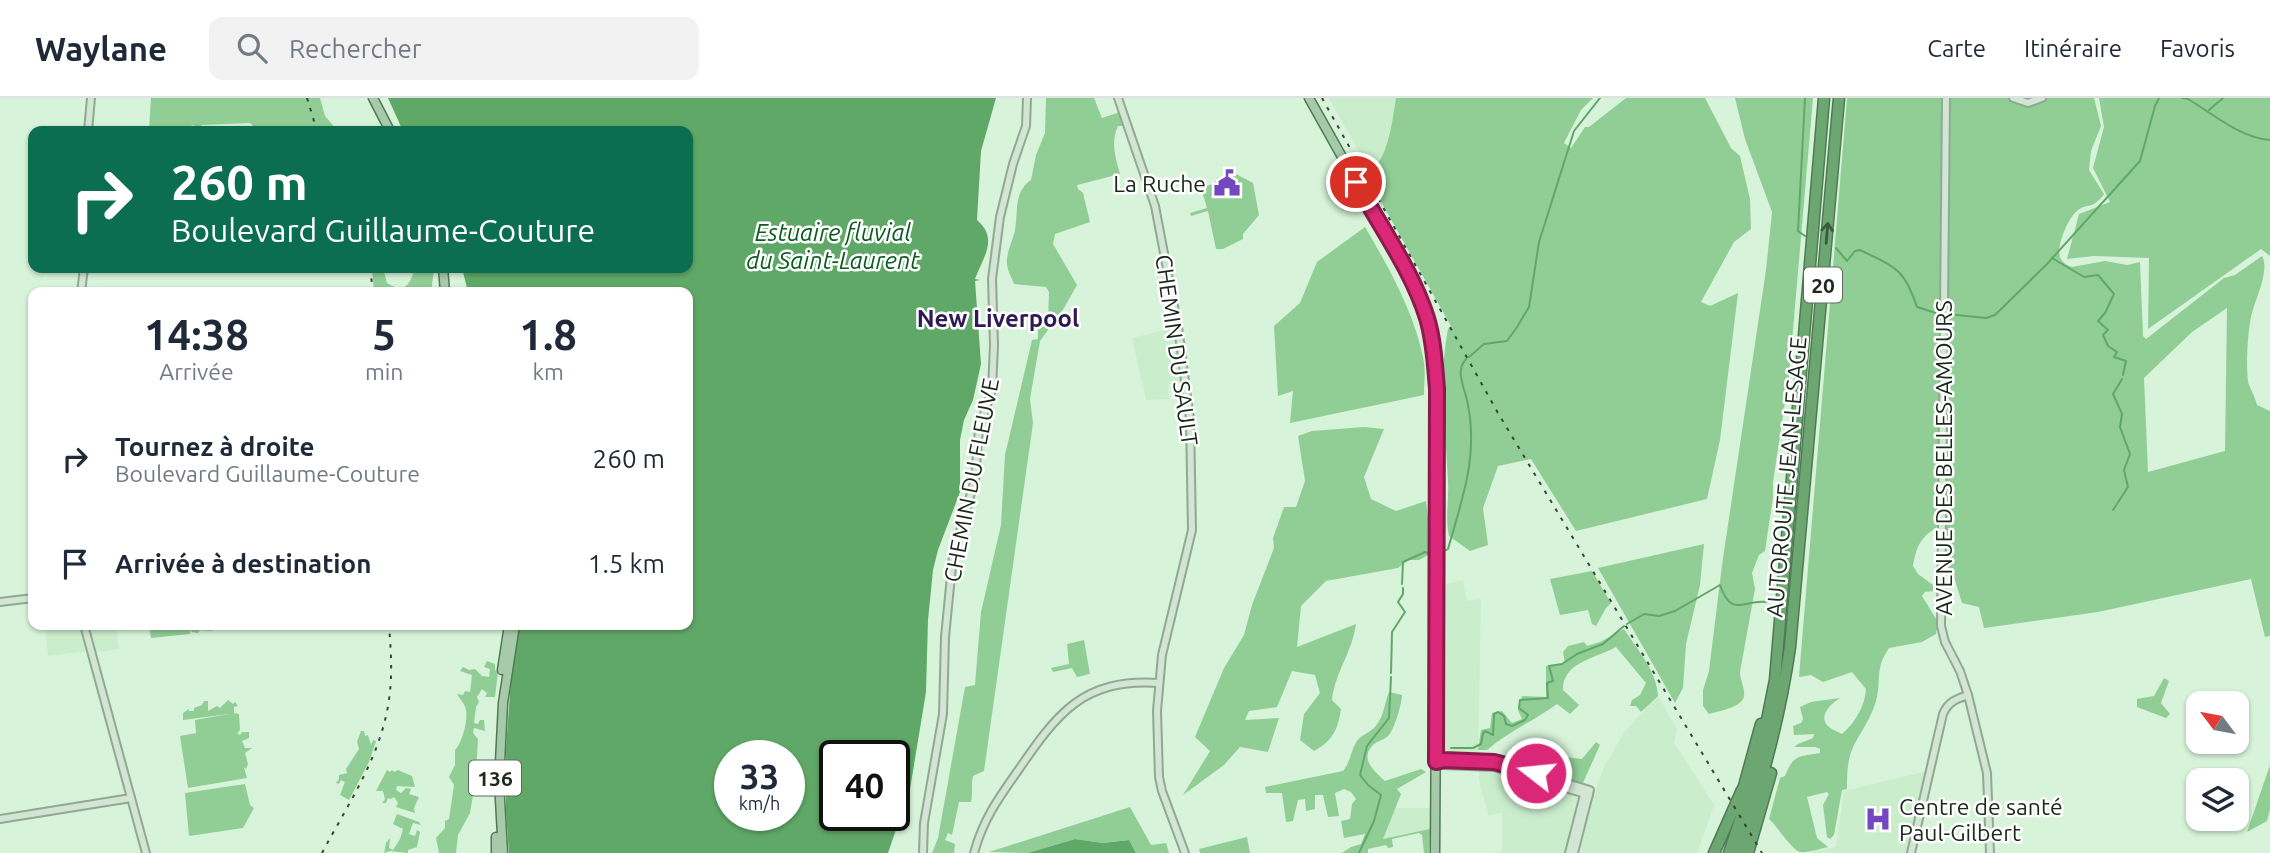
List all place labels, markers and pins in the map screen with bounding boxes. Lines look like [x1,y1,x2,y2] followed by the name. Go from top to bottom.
[1326,152,1386,212] pin
[1212,168,1242,198] public building icon: La Ruche
[1113,171,1206,196] place label: La Ruche
[1899,794,2063,845] place label: Centre de santé Paul-Gilbert
[1863,804,1893,834] hospital icon: Centre de santé Paul-Gilbert

